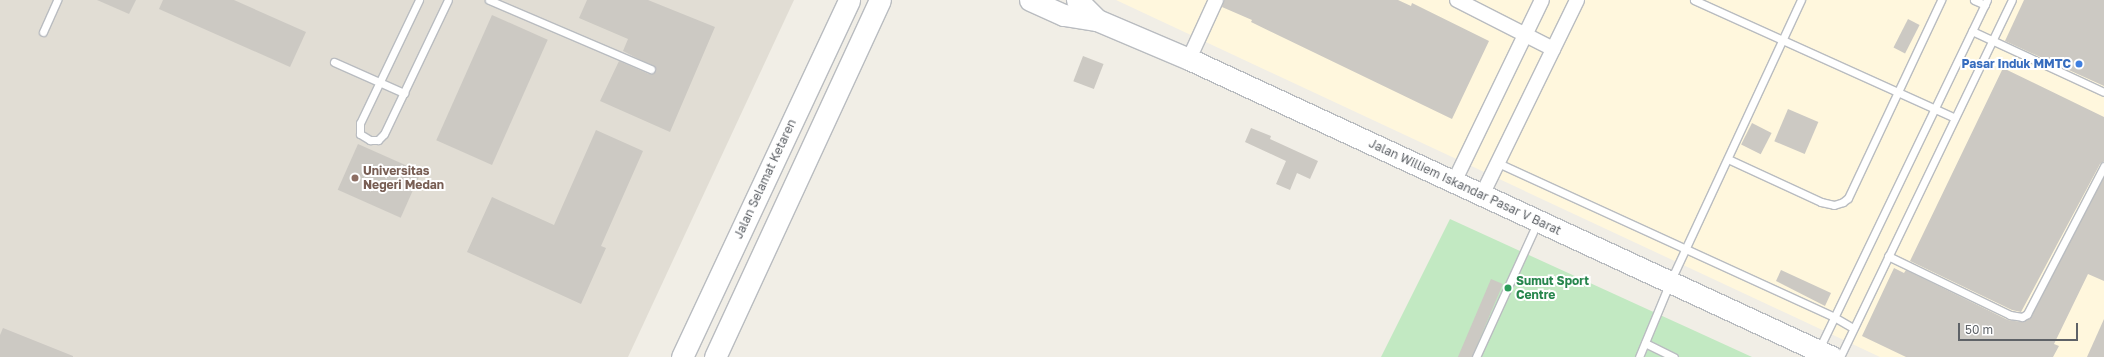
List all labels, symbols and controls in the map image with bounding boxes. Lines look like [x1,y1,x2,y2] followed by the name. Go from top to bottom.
[1961,57,2071,71] place label: Pasar Induk MMTC
[2074,59,2084,69] marker: Pasar Induk MMTC
[731,117,799,241] street label: Jalan Selamat Ketaren
[1366,136,1564,238] street label: Jalan Williem Iskandar Pasar V Barat
[363,164,444,192] place label: Universitas Negeri Medan
[350,173,360,183] marker: Universitas Negeri Medan
[1516,274,1589,302] place label: Sumut Sport Centre
[1503,283,1513,293] marker: Sumut Sport Centre
[1960,315,2080,341] scale bar
[1965,322,1993,337] text: 50 m

